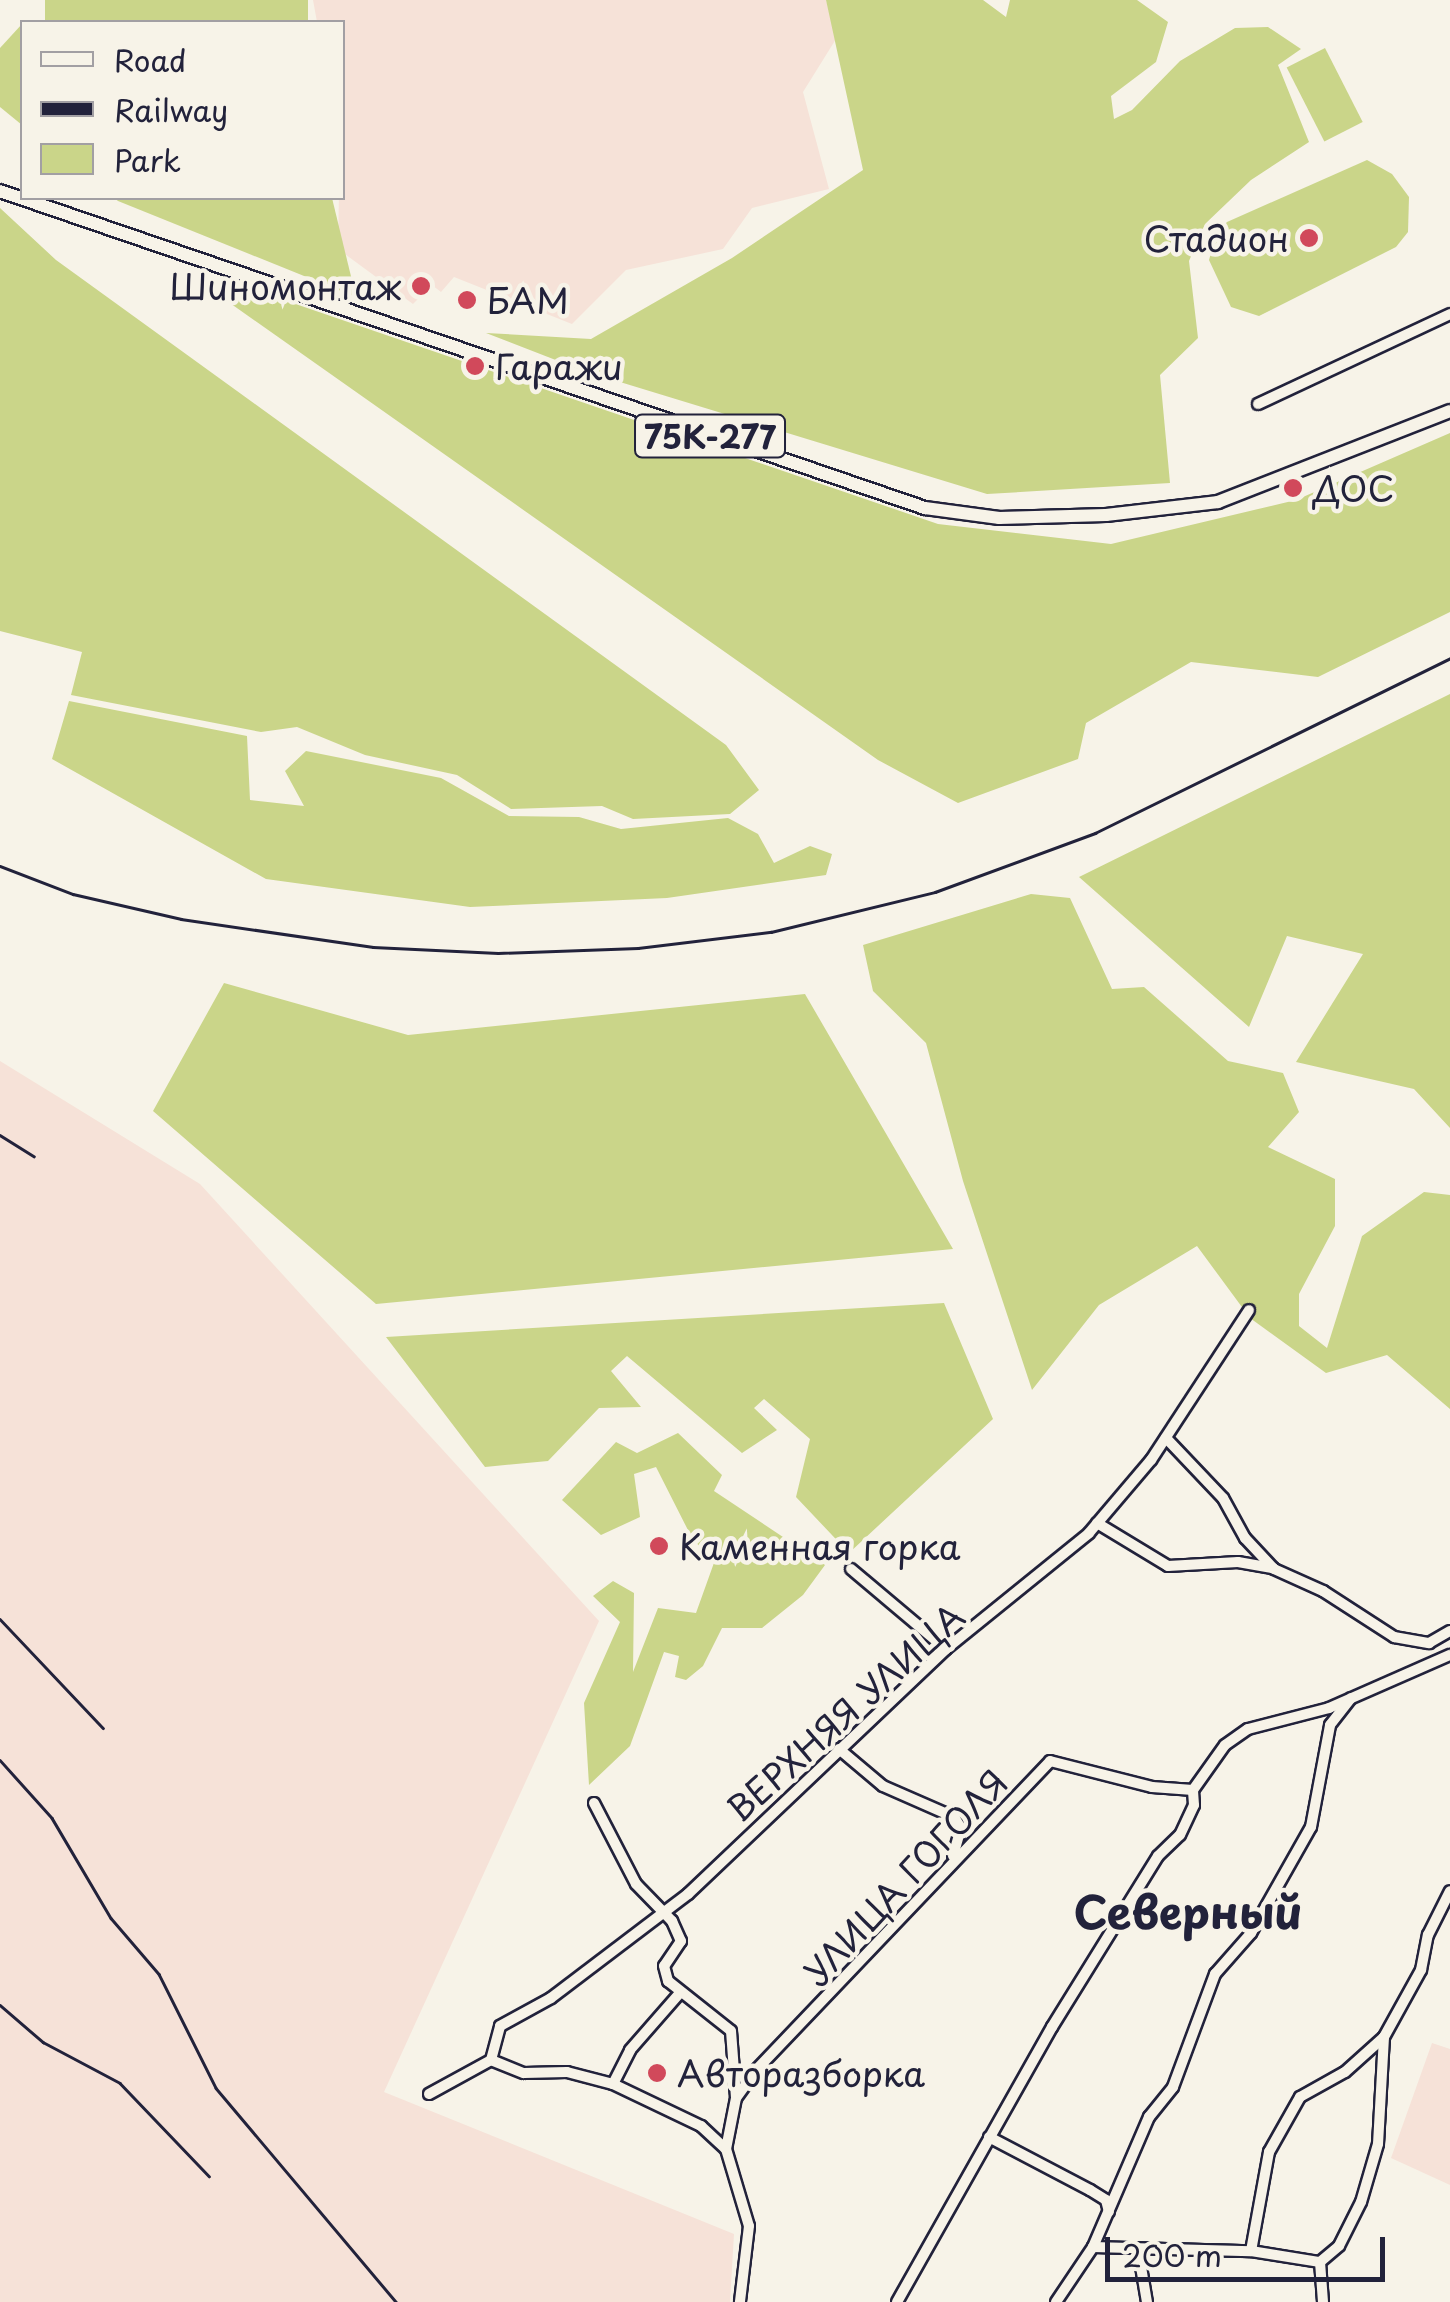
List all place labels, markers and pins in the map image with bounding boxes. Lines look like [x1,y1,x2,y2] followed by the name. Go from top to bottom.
[1143,217,1289,259] place label: Стадион
[1298,227,1320,249] marker: Стадион
[169,265,401,307] place label: Шиномонтаж
[410,275,432,297] marker: Шиномонтаж
[487,279,569,321] place label: БАМ
[456,289,478,311] marker: БАМ
[495,345,623,387] place label: Гаражи
[464,355,486,377] marker: Гаражи
[1313,467,1394,509] place label: ДОС
[1282,477,1304,499] marker: ДОС
[679,1525,962,1567] place label: Каменная горка
[648,1535,670,1557] marker: Каменная горка
[677,2052,925,2094] place label: Авторазборка
[646,2062,668,2084] marker: Авторазборка

